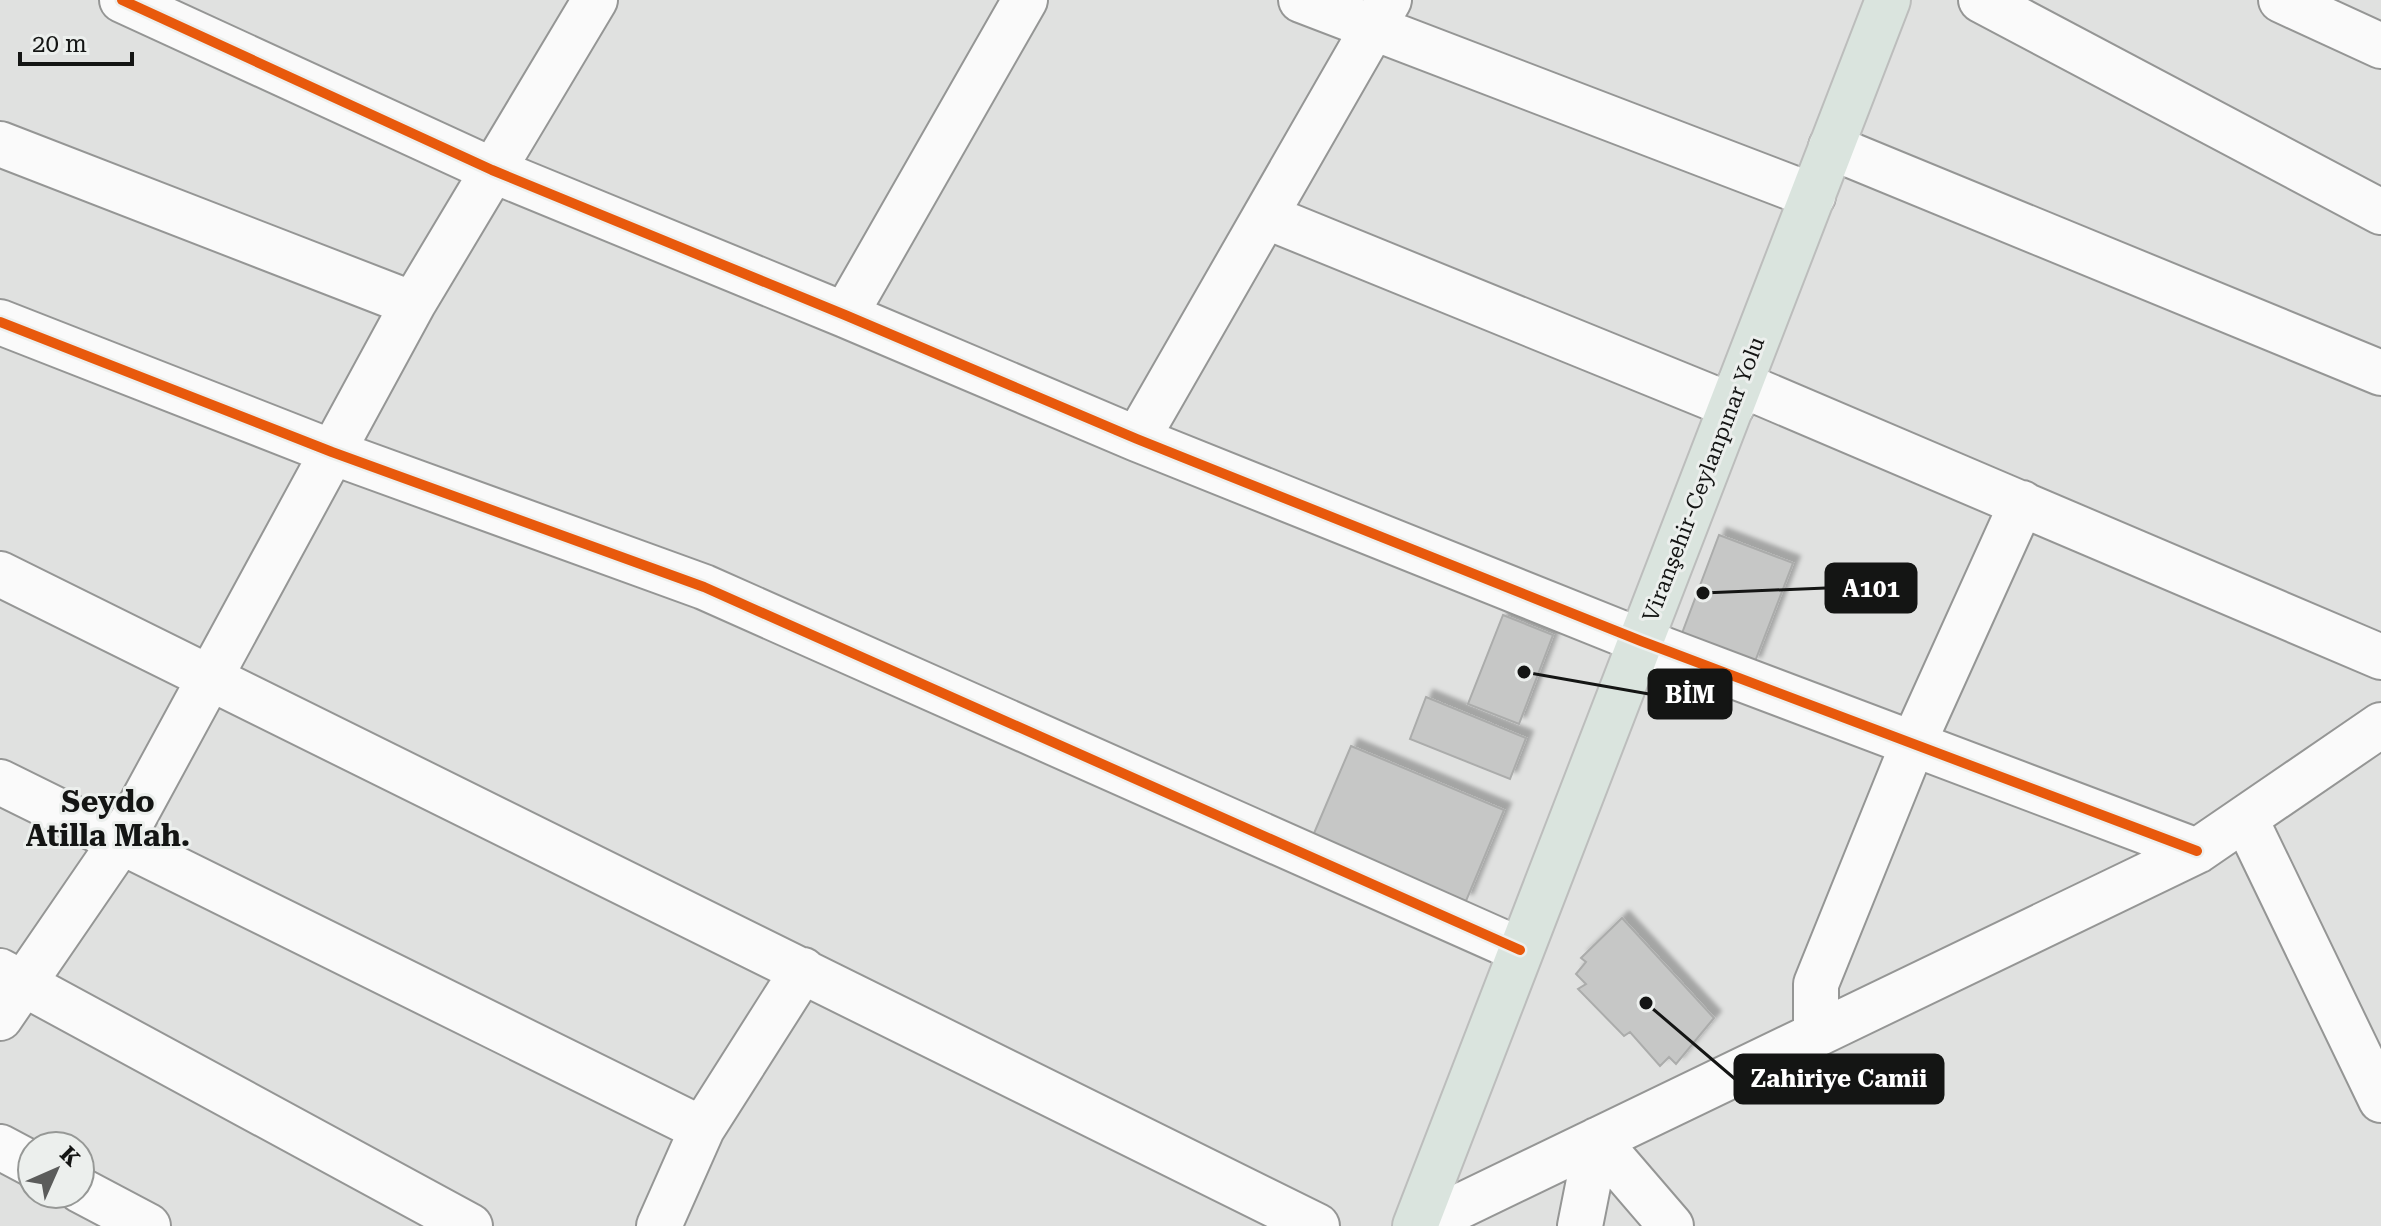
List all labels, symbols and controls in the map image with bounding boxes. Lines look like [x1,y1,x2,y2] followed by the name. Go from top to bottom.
[20,16,132,66] scale bar
[32,30,87,58] text: 20 m
[1638,333,1770,625] street label: Viranşehir-Ceylanpınar Yolu
[1826,564,1916,612] callout: A101
[1842,575,1900,603] text: A101
[1649,670,1731,718] callout: BİM
[1665,680,1715,709] text: BİM
[26,784,190,853] district label: Seydo Atilla Mah.
[1735,1055,1943,1103] callout: Zahiriye Camii
[1751,1065,1927,1093] text: Zahiriye Camii
[16,1130,96,1210] north arrow
[55,1141,85,1171] text: K

